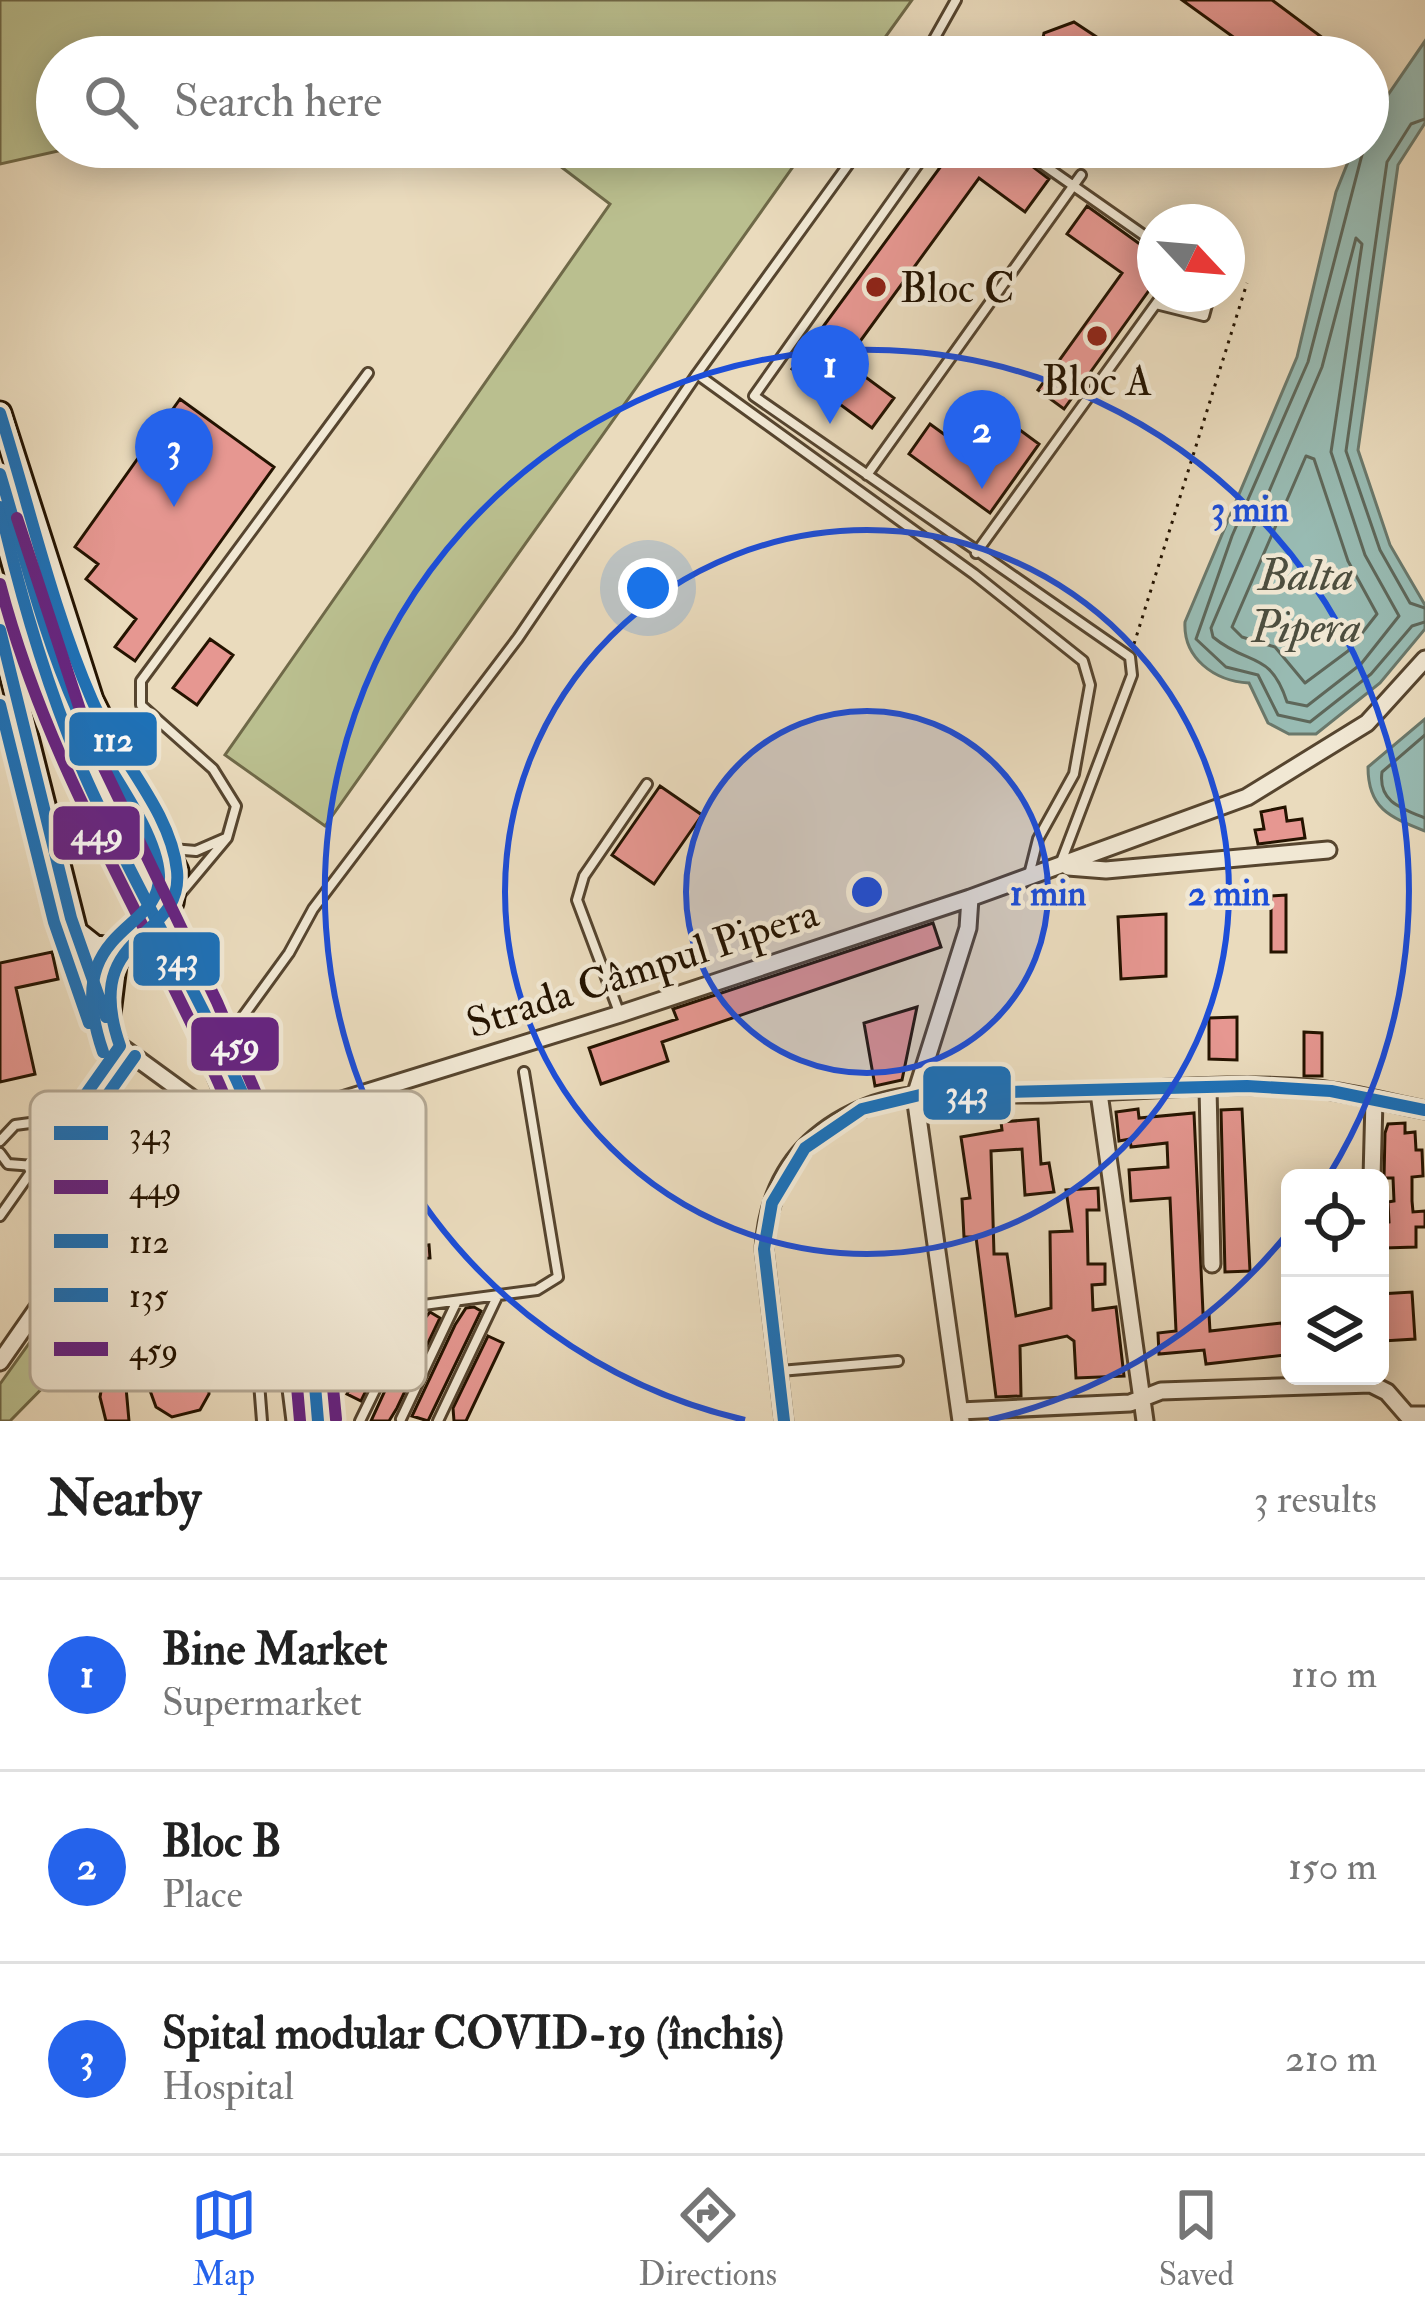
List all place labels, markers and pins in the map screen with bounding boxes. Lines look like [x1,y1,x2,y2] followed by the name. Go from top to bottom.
[900,263,1015,315] place label: Bloc C
[863,274,889,300] marker: Bloc C
[1084,323,1110,349] marker: Bloc A
[791,325,869,424] pin: 1
[1042,356,1152,408] place label: Bloc A
[943,390,1021,489] pin: 2
[135,408,213,507] pin: 3
[846,871,888,913] centre of rings

